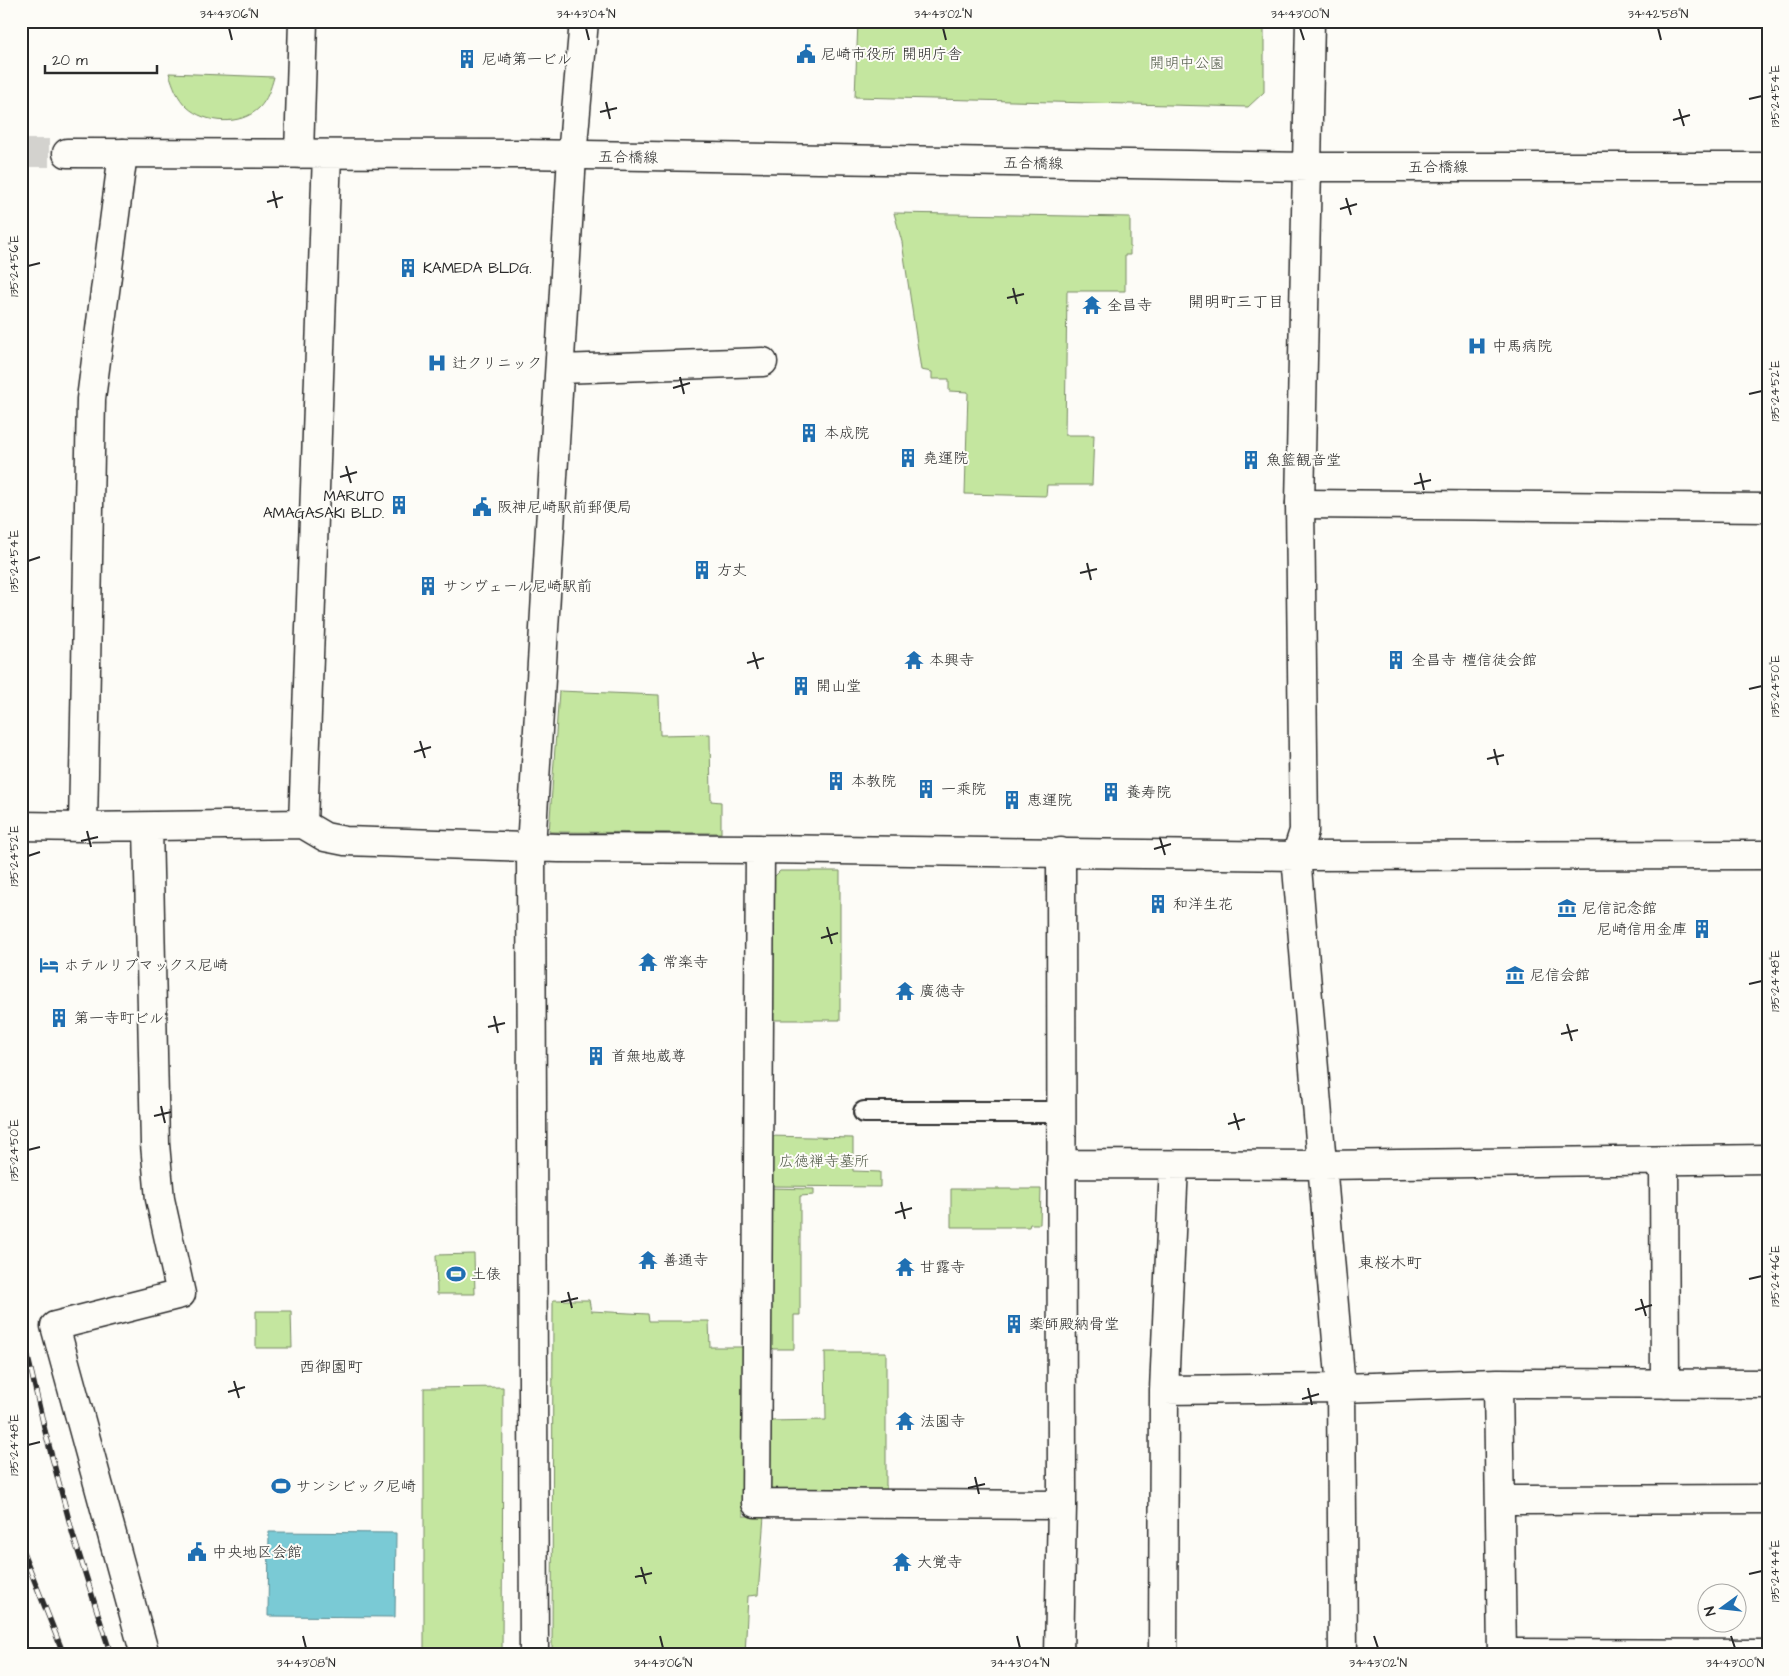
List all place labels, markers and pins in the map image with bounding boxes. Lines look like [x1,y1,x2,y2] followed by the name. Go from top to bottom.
[795,43,817,65] public building icon: 尼崎市役所 開明庁舎
[821,44,962,65] place label: 尼崎市役所 開明庁舎
[456,48,478,70] building icon: 尼崎第一ビル
[482,49,572,70] place label: 尼崎第一ビル
[397,257,419,279] building icon: KAMEDA BLDG.
[423,258,532,279] place label: KAMEDA BLDG.
[1081,294,1103,316] temple icon: 全昌寺
[1107,295,1152,316] place label: 全昌寺
[1466,335,1488,357] hospital icon: 中馬病院
[1492,336,1552,357] place label: 中馬病院
[426,352,448,374] hospital icon: 辻クリニック
[452,353,542,374] place label: 辻クリニック
[798,422,820,444] building icon: 本成院
[824,423,869,444] place label: 本成院
[897,447,919,469] building icon: 堯運院
[923,448,968,469] place label: 堯運院
[1240,449,1262,471] building icon: 魚籃観音堂
[1266,450,1341,471] place label: 魚籃観音堂
[263,486,384,524] place label: MARUTO AMAGASAKI BLD.
[388,494,410,516] building icon: MARUTO AMAGASAKI BLD.
[471,496,493,518] public building icon: 阪神尼崎駅前郵便局
[497,497,632,518] place label: 阪神尼崎駅前郵便局
[691,559,713,581] building icon: 方丈
[717,560,747,581] place label: 方丈
[417,575,439,597] building icon: サンヴェール尼崎駅前
[443,576,592,597] place label: サンヴェール尼崎駅前
[903,649,925,671] temple icon: 本興寺
[1385,649,1407,671] building icon: 全昌寺 檀信徒会館
[929,650,974,671] place label: 本興寺
[1411,650,1537,671] place label: 全昌寺 檀信徒会館
[790,675,812,697] building icon: 開山堂
[816,676,861,697] place label: 開山堂
[825,770,847,792] building icon: 本教院
[851,771,896,792] place label: 本教院
[915,778,937,800] building icon: 一乘院
[941,779,986,800] place label: 一乘院
[1100,781,1122,803] building icon: 養寿院
[1126,782,1171,803] place label: 養寿院
[1001,789,1023,811] building icon: 恵運院
[1027,790,1072,811] place label: 恵運院
[1147,893,1169,915] building icon: 和洋生花
[1173,894,1233,915] place label: 和洋生花
[1556,897,1578,919] museum icon: 尼信記念館
[1582,898,1657,919] place label: 尼信記念館
[1691,918,1713,940] building icon: 尼崎信用金庫
[1597,919,1687,940] place label: 尼崎信用金庫
[637,951,659,973] temple icon: 常楽寺
[663,952,708,973] place label: 常楽寺
[38,954,60,976] hotel icon: ホテルリブマックス尼崎
[64,955,228,976] place label: ホテルリブマックス尼崎
[1504,964,1526,986] museum icon: 尼信会館
[1530,965,1590,986] place label: 尼信会館
[894,980,916,1002] temple icon: 廣徳寺
[920,981,965,1002] place label: 廣徳寺
[48,1007,70,1029] building icon: 第一寺町ビル
[74,1008,164,1029] place label: 第一寺町ビル
[585,1045,607,1067] building icon: 首無地蔵尊
[611,1046,686,1067] place label: 首無地蔵尊
[637,1249,659,1271] temple icon: 善通寺
[663,1250,708,1271] place label: 善通寺
[894,1256,916,1278] temple icon: 甘露寺
[920,1257,965,1278] place label: 甘露寺
[445,1263,467,1285] sports icon: 土俵
[471,1264,501,1285] place label: 土俵
[1003,1313,1025,1335] building icon: 薬師殿納骨堂
[1029,1314,1119,1335] place label: 薬師殿納骨堂
[894,1410,916,1432] temple icon: 法園寺
[920,1411,965,1432] place label: 法園寺
[270,1475,292,1497] sports icon: サンシビック尼崎
[296,1476,416,1497] place label: サンシビック尼崎
[186,1541,208,1563] public building icon: 中央地区会館
[212,1542,302,1563] place label: 中央地区会館
[891,1551,913,1573] temple icon: 大覚寺
[917,1552,962,1573] place label: 大覚寺

